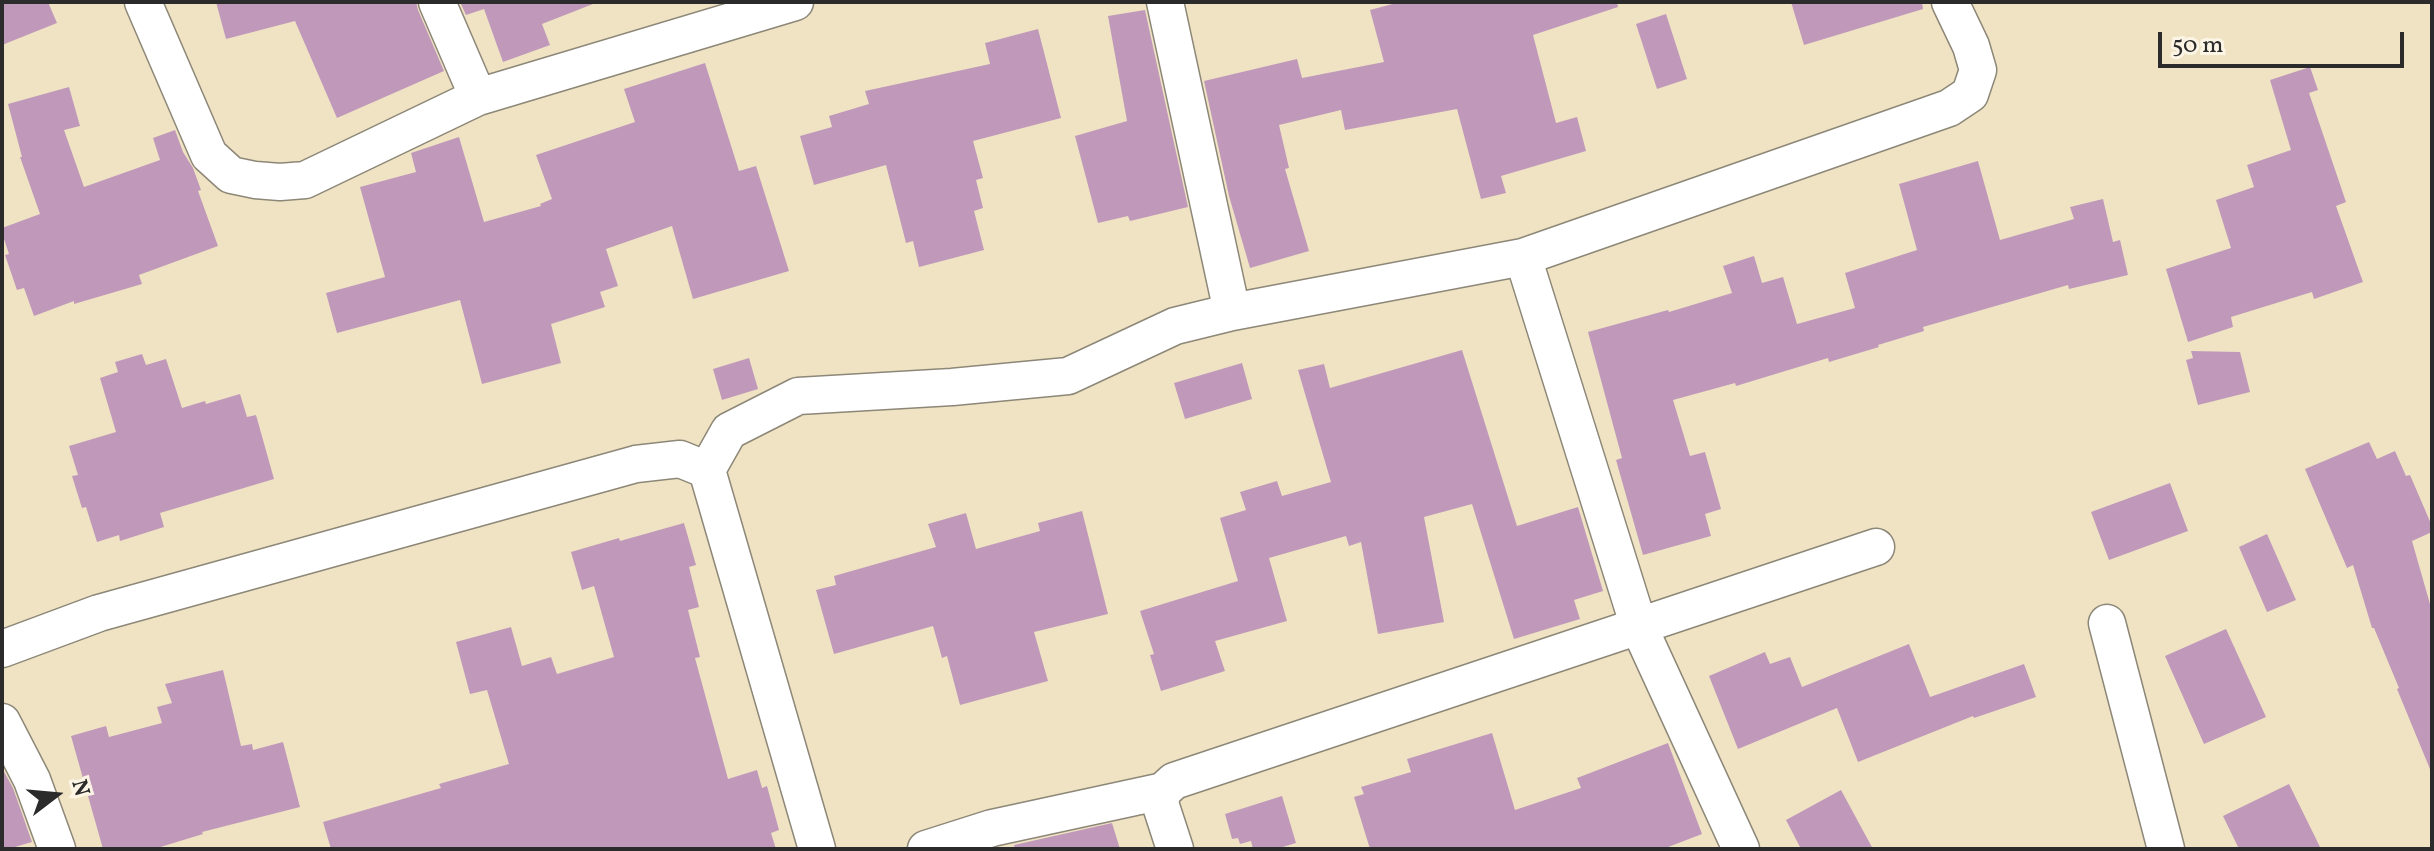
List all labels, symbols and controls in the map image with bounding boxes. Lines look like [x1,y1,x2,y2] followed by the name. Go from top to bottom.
[2162,16,2408,66] scale bar
[2172,29,2224,63] text: 50 m
[16,755,96,835] north arrow
[62,776,97,800] text: N

